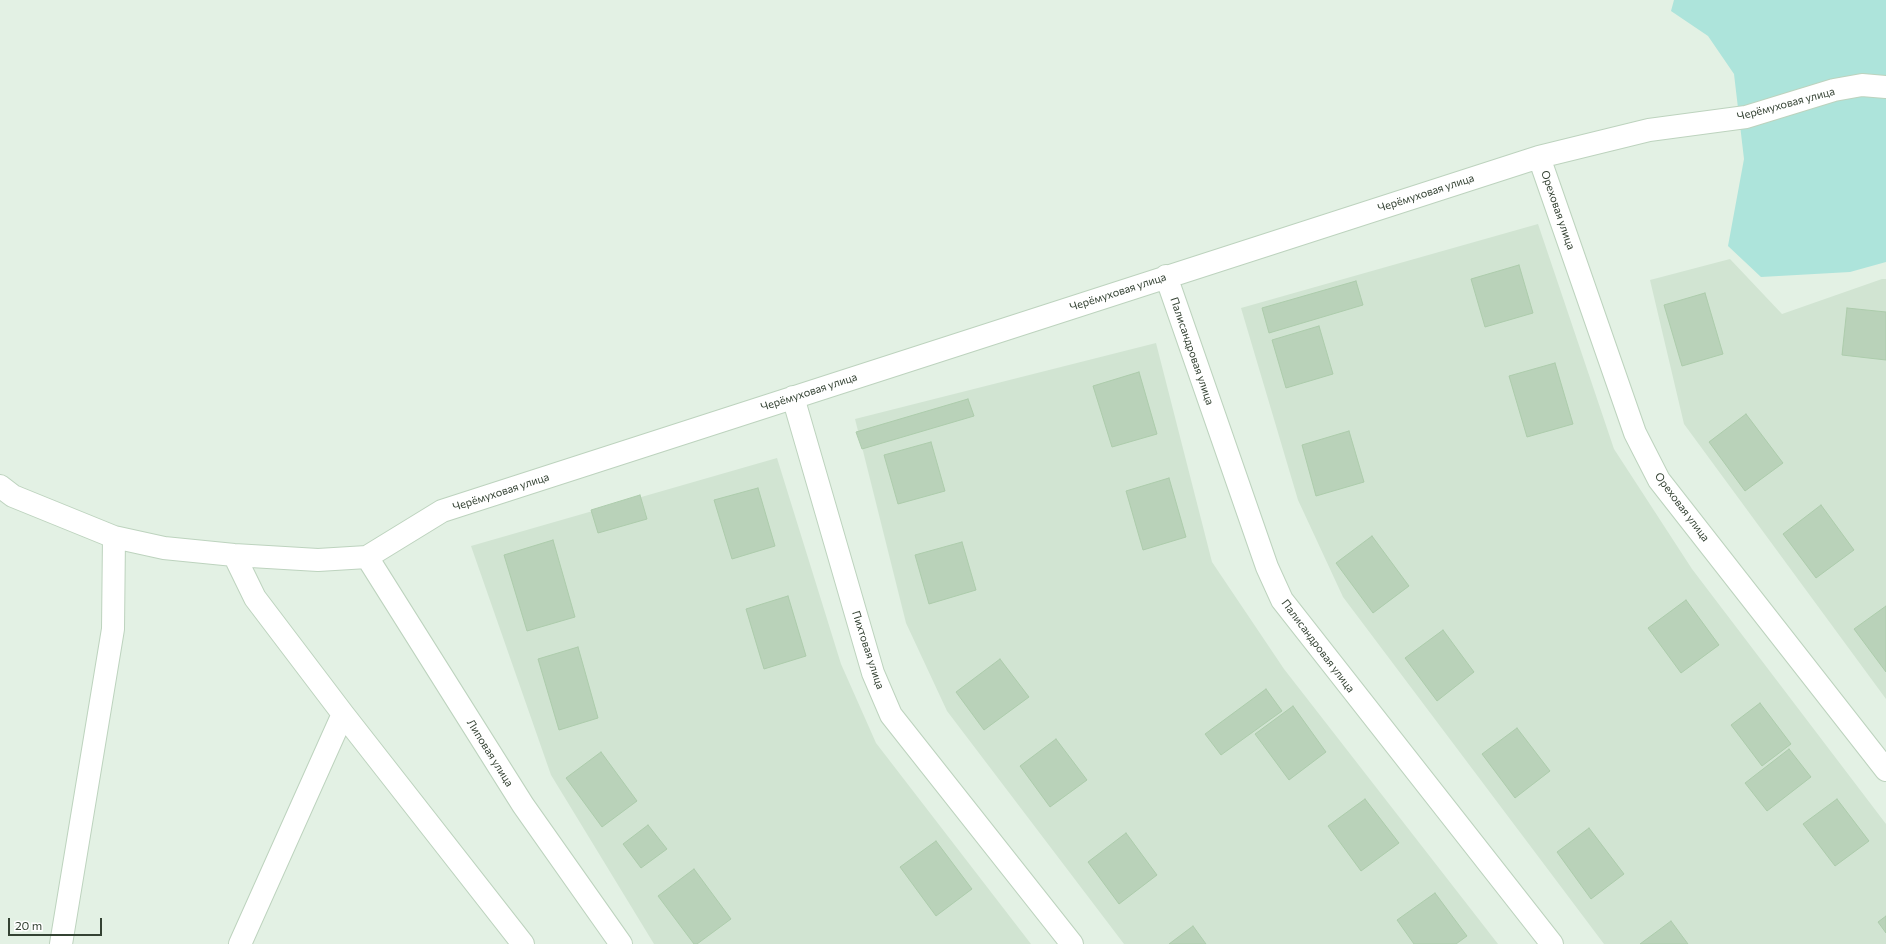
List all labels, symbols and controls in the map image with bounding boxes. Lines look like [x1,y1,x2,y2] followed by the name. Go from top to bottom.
[1736,85,1836,123] street label: Черёмуховая улица
[1538,169,1578,251] street label: Ореховая улица
[1376,171,1476,215] street label: Черёмуховая улица
[1068,270,1168,314] street label: Черёмуховая улица
[1167,295,1217,407] street label: Палисандровая улица
[759,370,859,414] street label: Черёмуховая улица
[451,470,551,514] street label: Черёмуховая улица
[1652,470,1712,544] street label: Ореховая улица
[1279,597,1357,695] street label: Палисандровая улица
[849,609,887,691] street label: Пихтовая улица
[464,717,516,789] street label: Липовая улица
[10,910,104,936] scale bar
[15,918,42,932] text: 20 m

